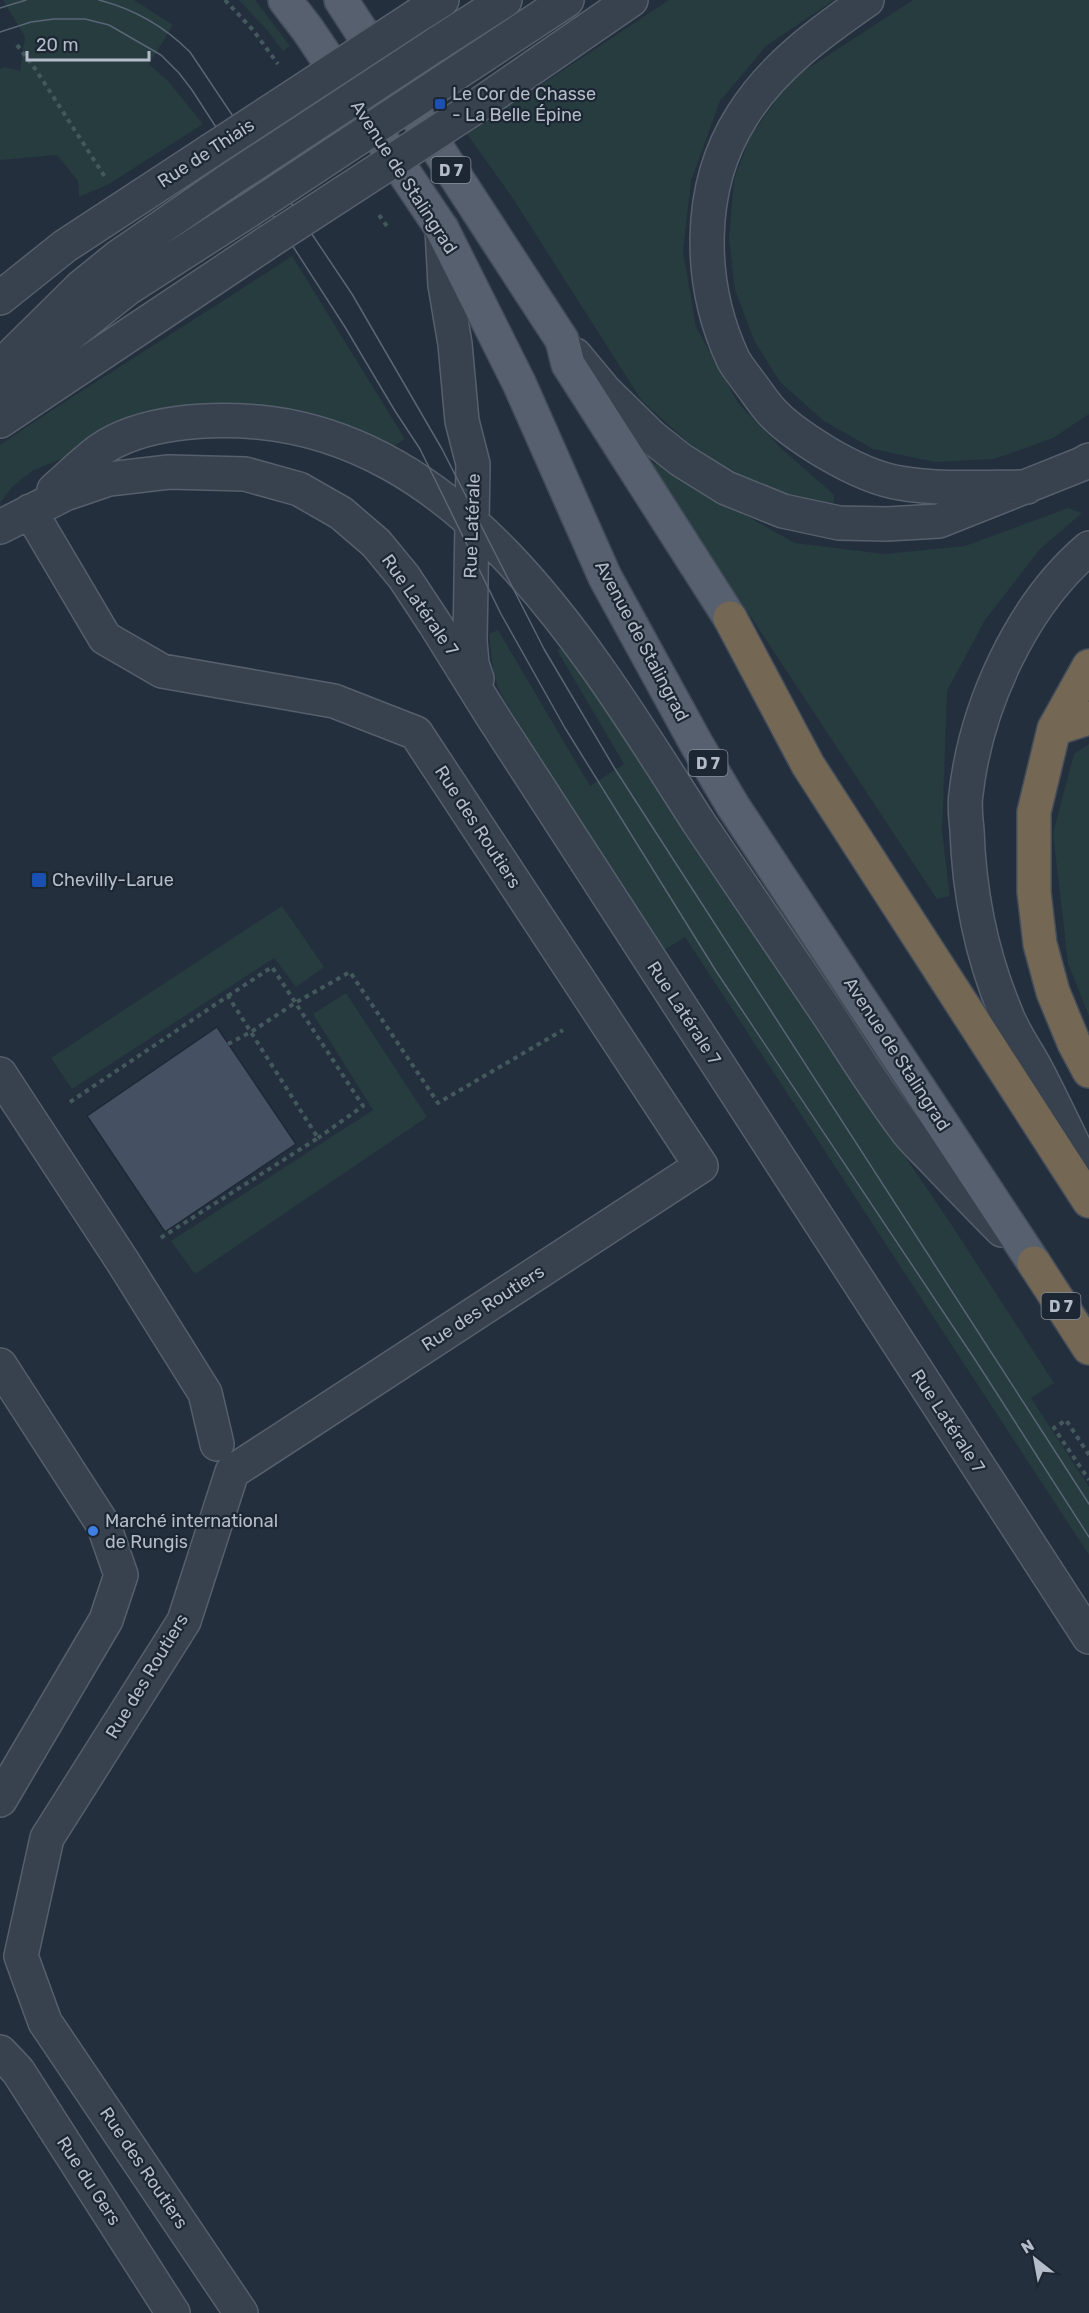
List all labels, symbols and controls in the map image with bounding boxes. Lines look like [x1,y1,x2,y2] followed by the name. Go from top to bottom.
[27,24,148,62] scale bar
[36,34,78,56] text: 20 m
[452,83,596,126] place label: Le Cor de Chasse - La Belle Épine
[346,96,462,258] street label: Avenue de Stalingrad
[433,97,447,111] marker: Le Cor de Chasse - La Belle Épine
[154,114,258,192] street label: Rue de Thiais
[432,157,470,183] road number: D 7
[459,473,485,579] street label: Rue Latérale
[377,550,463,660] street label: Rue Latérale 7
[590,557,694,725] street label: Avenue de Stalingrad
[688,750,728,776] road number: D 7
[430,762,526,892] street label: Rue des Routiers
[52,869,174,891] place label: Chevilly-Larue
[30,871,48,889] marker: Chevilly-Larue
[642,957,726,1069] street label: Rue Latérale 7
[839,973,955,1135] street label: Avenue de Stalingrad
[418,1260,548,1356] street label: Rue des Routiers
[1042,1293,1080,1319] road number: D 7
[906,1365,990,1477] street label: Rue Latérale 7
[105,1510,278,1553] place label: Marché international de Rungis
[86,1524,100,1538] marker: Marché international de Rungis
[101,1610,193,1742] street label: Rue des Routiers
[95,2103,193,2233] street label: Rue des Routiers
[52,2132,126,2230] street label: Rue du Gers
[1005,2229,1065,2289] north arrow
[1018,2235,1037,2258] text: N

